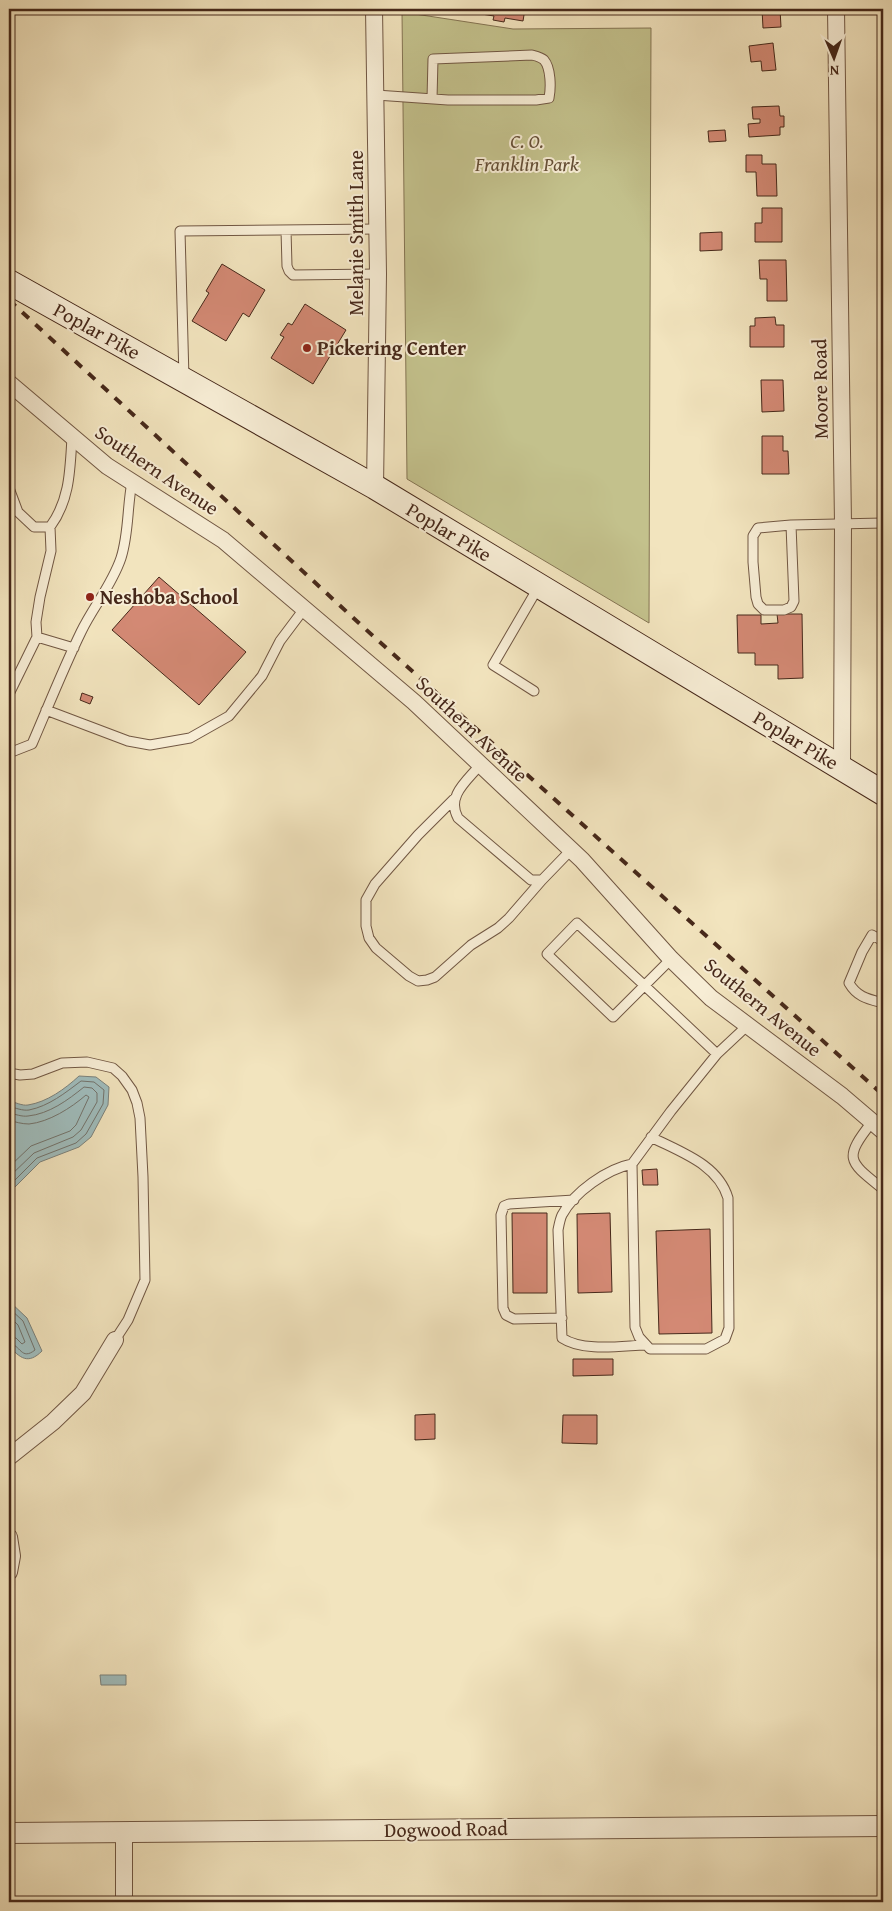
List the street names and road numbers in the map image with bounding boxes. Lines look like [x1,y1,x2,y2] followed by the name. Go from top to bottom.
[341,150,370,316] street label: Melanie Smith Lane
[49,295,146,366] street label: Poplar Pike
[804,338,835,439] street label: Moore Road
[90,417,225,522] street label: Southern Avenue
[401,495,497,568] street label: Poplar Pike
[410,669,535,788] street label: Southern Avenue
[748,703,844,776] street label: Poplar Pike
[698,950,828,1063] street label: Southern Avenue
[384,1813,508,1844] street label: Dogwood Road

